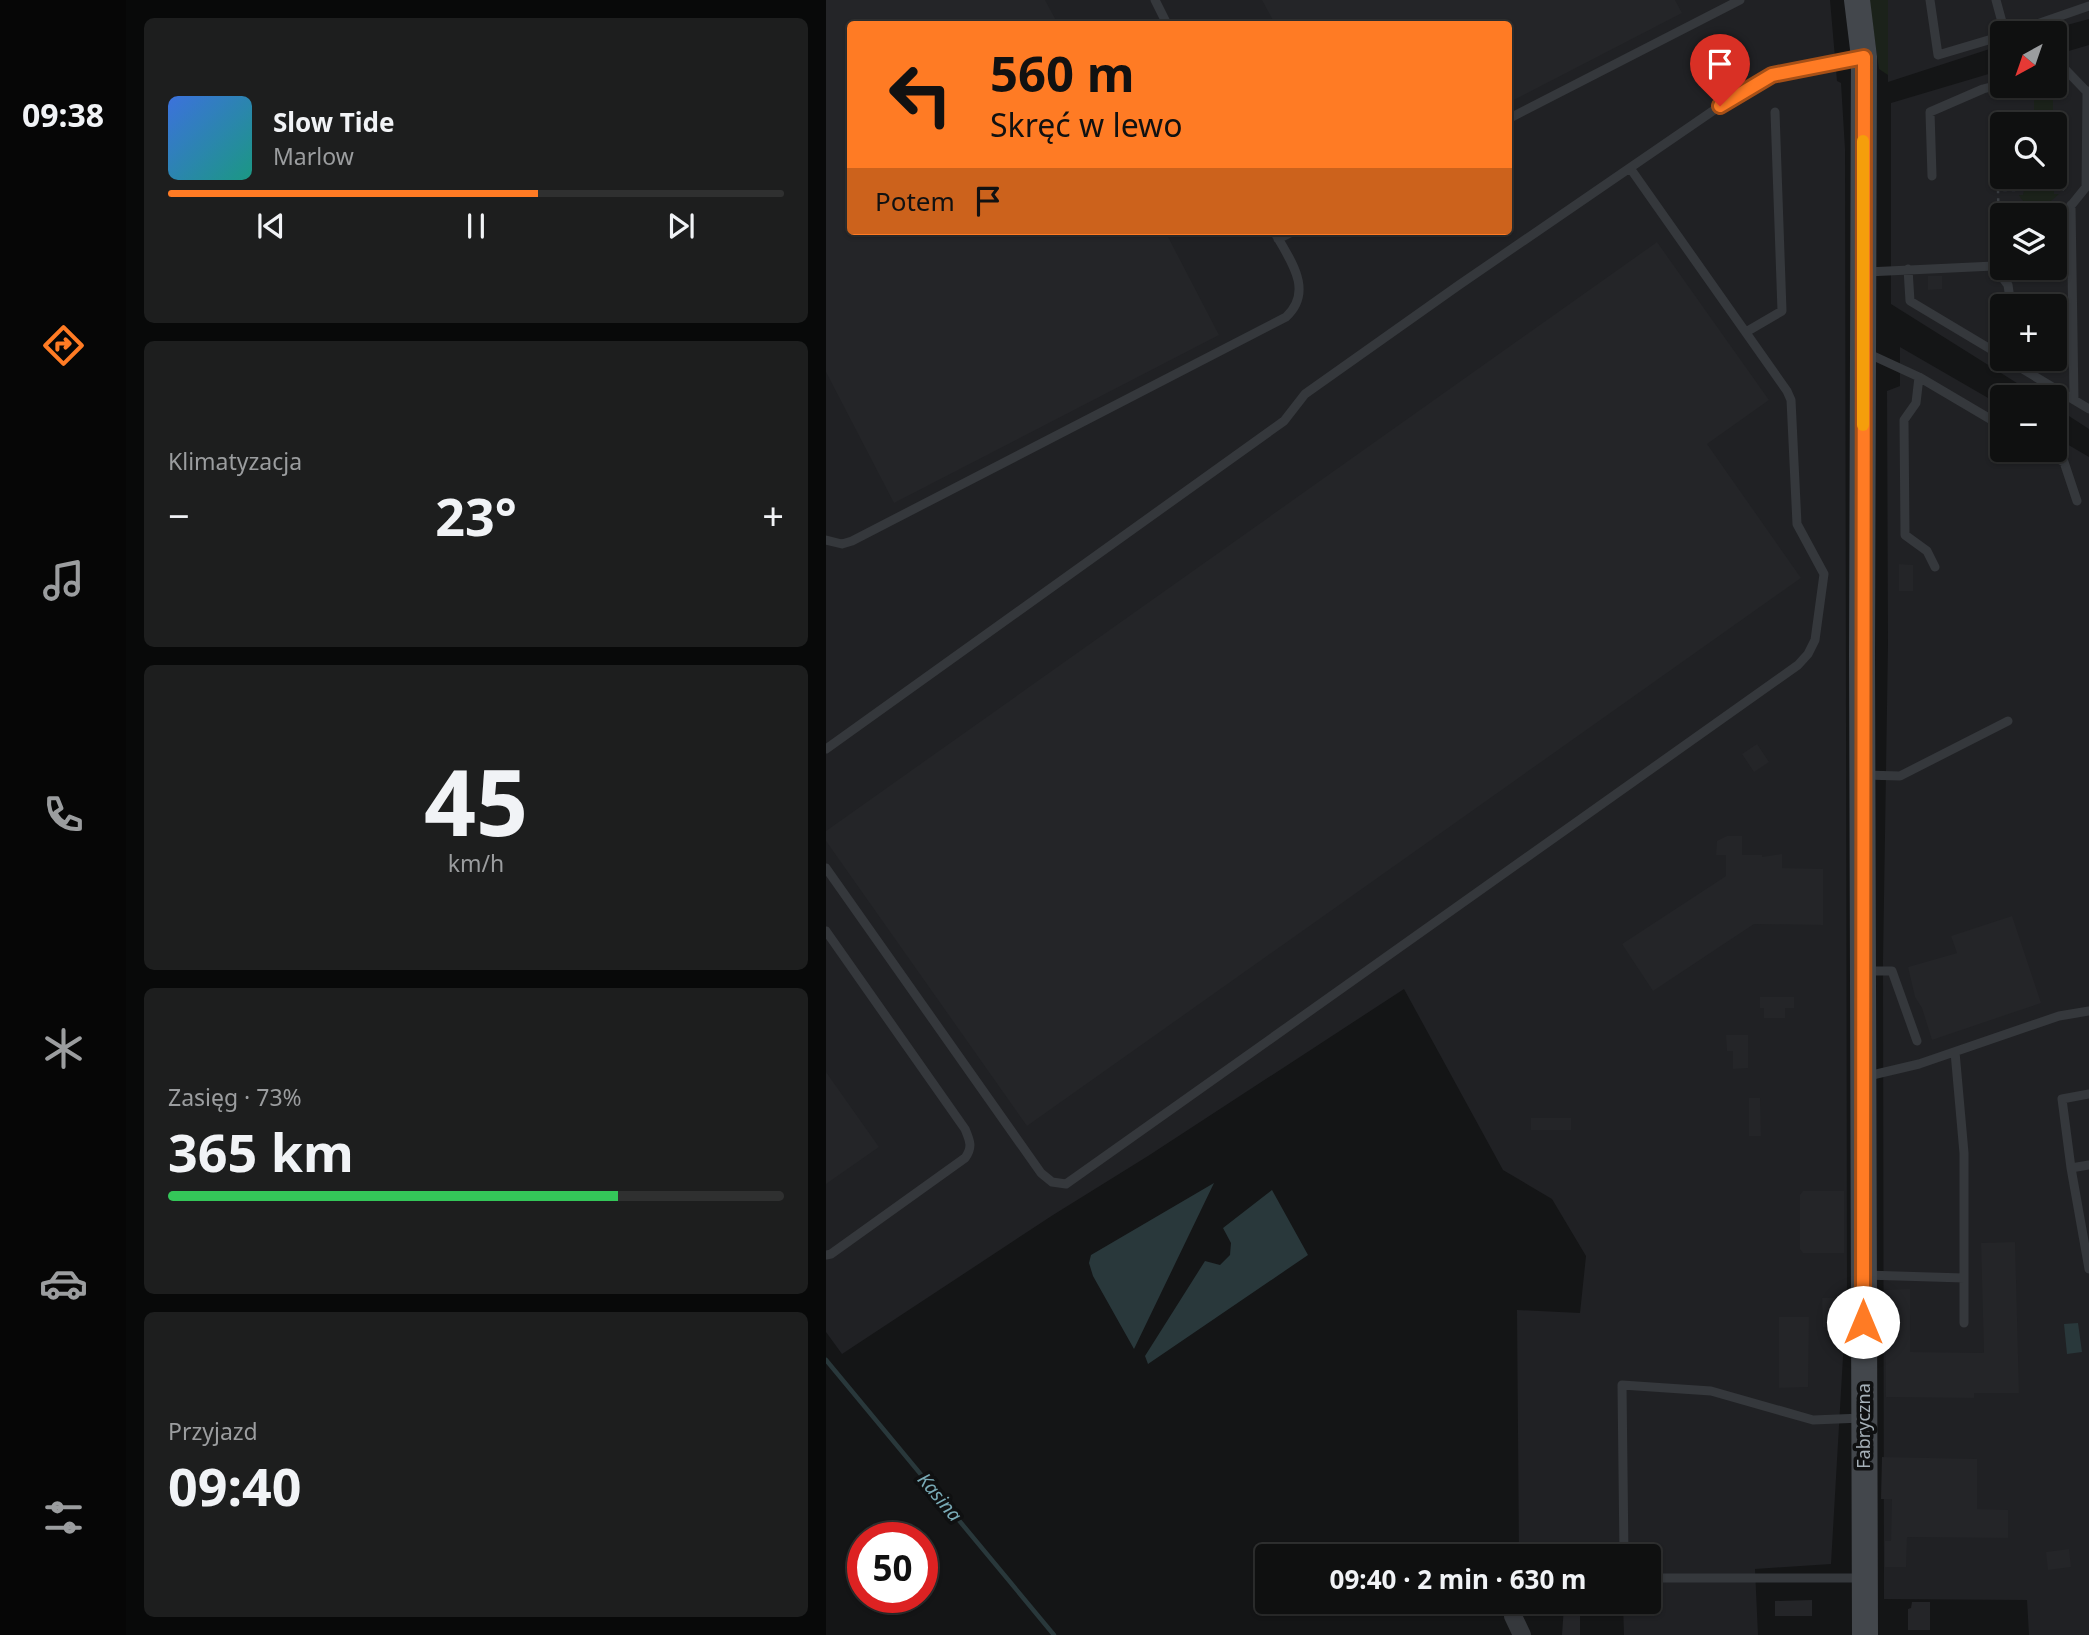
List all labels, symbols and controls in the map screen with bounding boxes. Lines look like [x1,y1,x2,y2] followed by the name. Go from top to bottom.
[1990,21,2067,98] north arrow
[1990,21,2067,462] map controls
[1690,34,1750,106] pin
[990,40,1135,106] text: 560 m
[1701,45,1739,83] icon: arrive
[875,49,966,140] icon: left
[22,93,104,136] text: 09:38
[990,103,1183,146] text: Skręć w lewo
[273,104,395,140] text: Slow Tide
[1990,112,2067,189] button: search
[273,140,354,172] text: Marlow
[969,182,1007,220] icon: arrive
[875,183,955,219] text: Potem
[1990,203,2067,280] button: layers
[252,207,290,245] icon: previous
[457,207,495,245] icon: pause
[662,207,700,245] icon: next
[1990,294,2067,371] button: +
[39,321,88,370] icon: directions
[1990,385,2067,462] button: −
[168,445,302,477] text: Klimatyzacja
[435,480,517,551] text: 23°
[168,489,190,541] text: −
[762,489,784,541] text: +
[39,556,88,605] icon: music
[424,739,528,863] text: 45
[39,790,88,839] icon: phone
[448,847,504,879] text: km/h
[39,1024,88,1073] icon: climate
[168,1081,302,1113] text: Zasięg · 73%
[168,1116,354,1187] text: 365 km
[39,1259,88,1308] icon: car
[1826,1285,1900,1359] position arrow
[1851,1383,1875,1469] street label: Fabryczna
[168,1415,258,1447] text: Przyjazd
[168,1450,302,1521] text: 09:40
[912,1467,968,1527] water label: Kasina
[39,1493,88,1542] icon: filters
[847,1522,938,1613] speed limit sign: 50
[1330,1561,1586,1597] text: 09:40 · 2 min · 630 m

